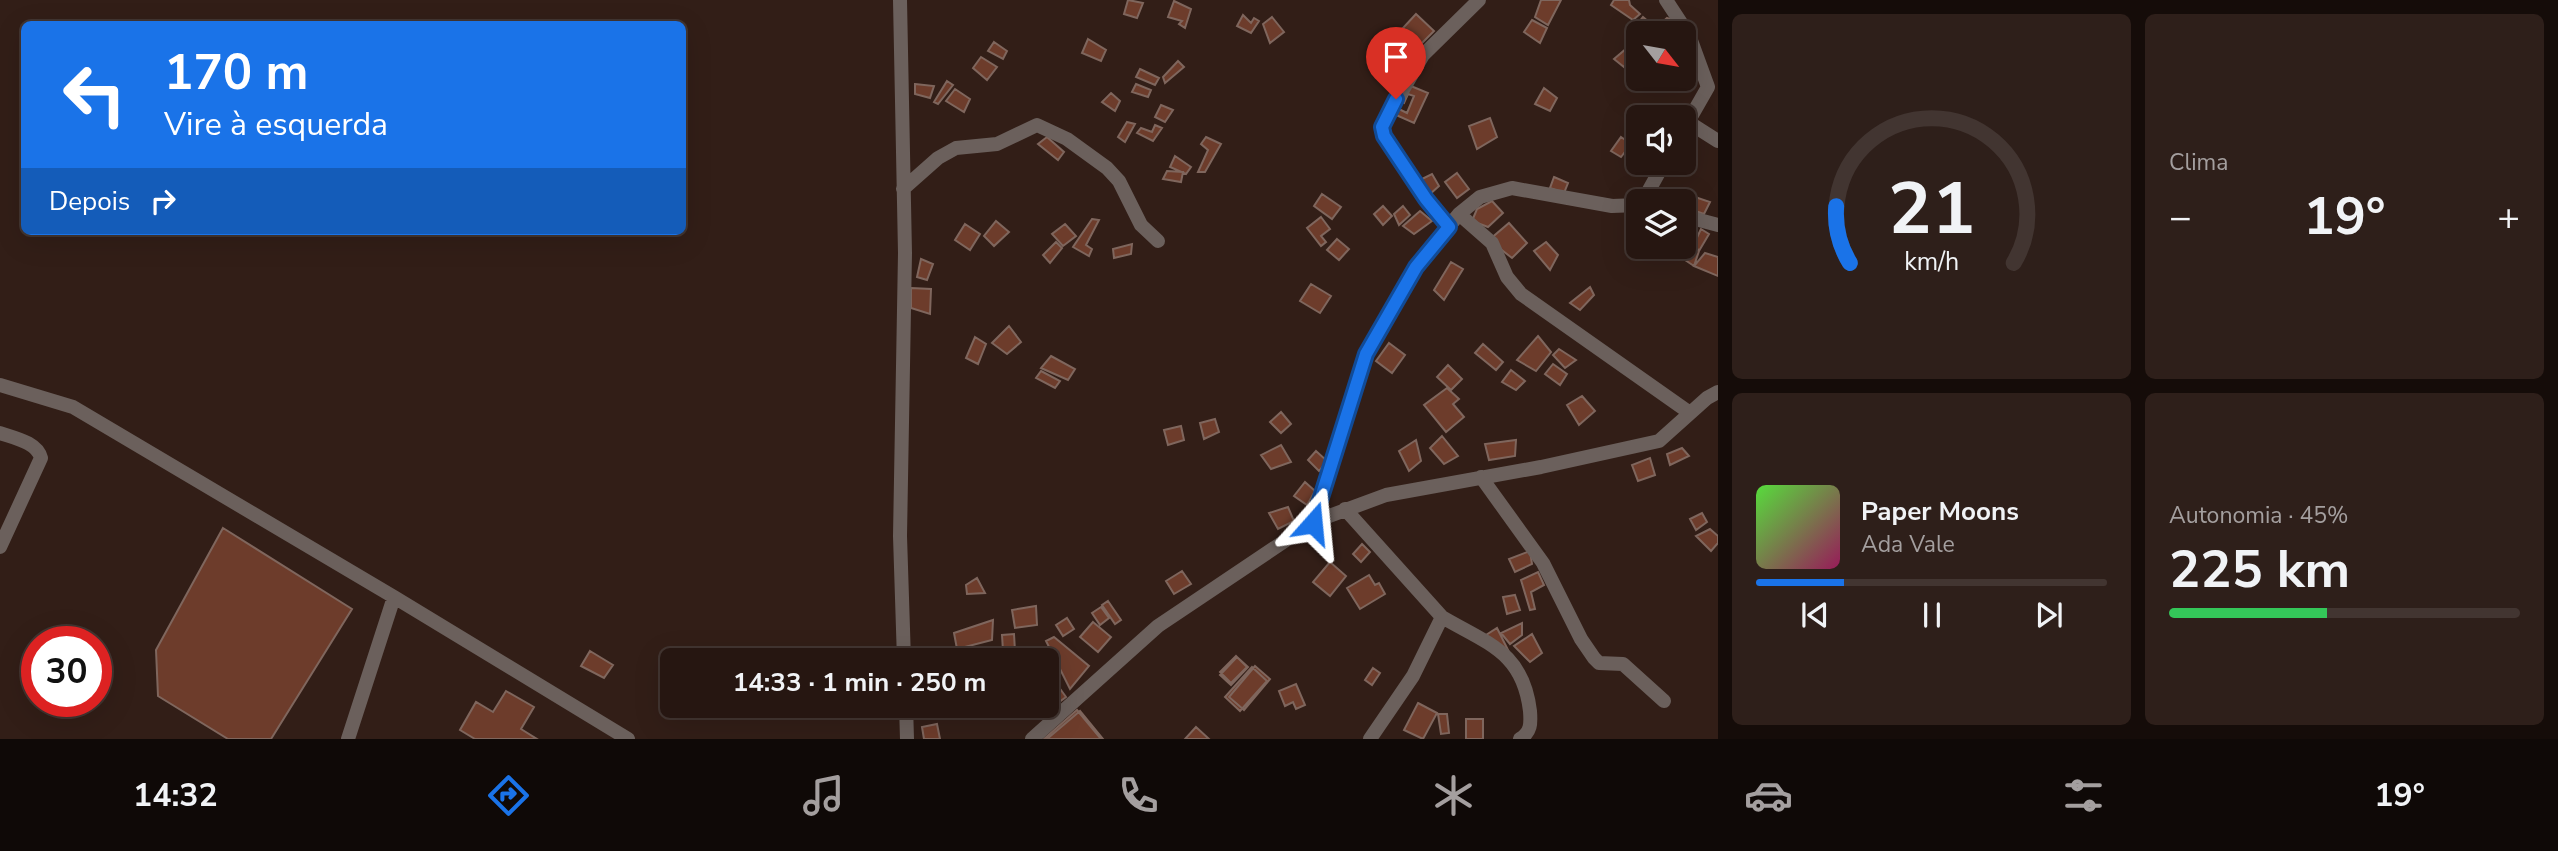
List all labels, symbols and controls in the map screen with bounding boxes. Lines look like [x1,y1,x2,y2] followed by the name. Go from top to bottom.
[1626,21,1696,91] north arrow
[1626,21,1696,259] map controls
[1366,27,1426,99] pin
[1377,38,1415,76] icon: arrive
[164,39,308,106] text: 170 m
[49,49,140,140] icon: left
[164,103,388,146] text: Vire à esquerda
[1626,105,1696,175] button: sound
[2169,147,2229,178] text: Clima
[1888,159,1975,259] text: 21
[2303,181,2386,252] text: 19°
[144,182,182,220] icon: right
[49,184,130,219] text: Depois
[1626,189,1696,259] button: layers
[2169,192,2192,243] text: −
[2497,192,2520,243] text: +
[1904,244,1959,278] text: km/h
[1276,486,1350,560] position arrow
[1861,494,2019,529] text: Paper Moons
[2169,500,2349,531] text: Autonomia · 45%
[1861,529,1955,560] text: Ada Vale
[2169,534,2350,605] text: 225 km
[1796,596,1834,634] icon: previous
[1913,596,1951,634] icon: pause
[2030,596,2068,634] icon: next
[21,626,112,717] speed limit sign: 30
[733,665,986,700] text: 14:33 · 1 min · 250 m
[484,771,533,820] icon: directions
[799,771,848,820] icon: music
[1114,771,1163,820] icon: phone
[1429,771,1478,820] icon: climate
[1744,771,1793,820] icon: car
[2059,771,2108,820] icon: filters
[133,774,218,817] text: 14:32
[2374,774,2425,817] text: 19°

